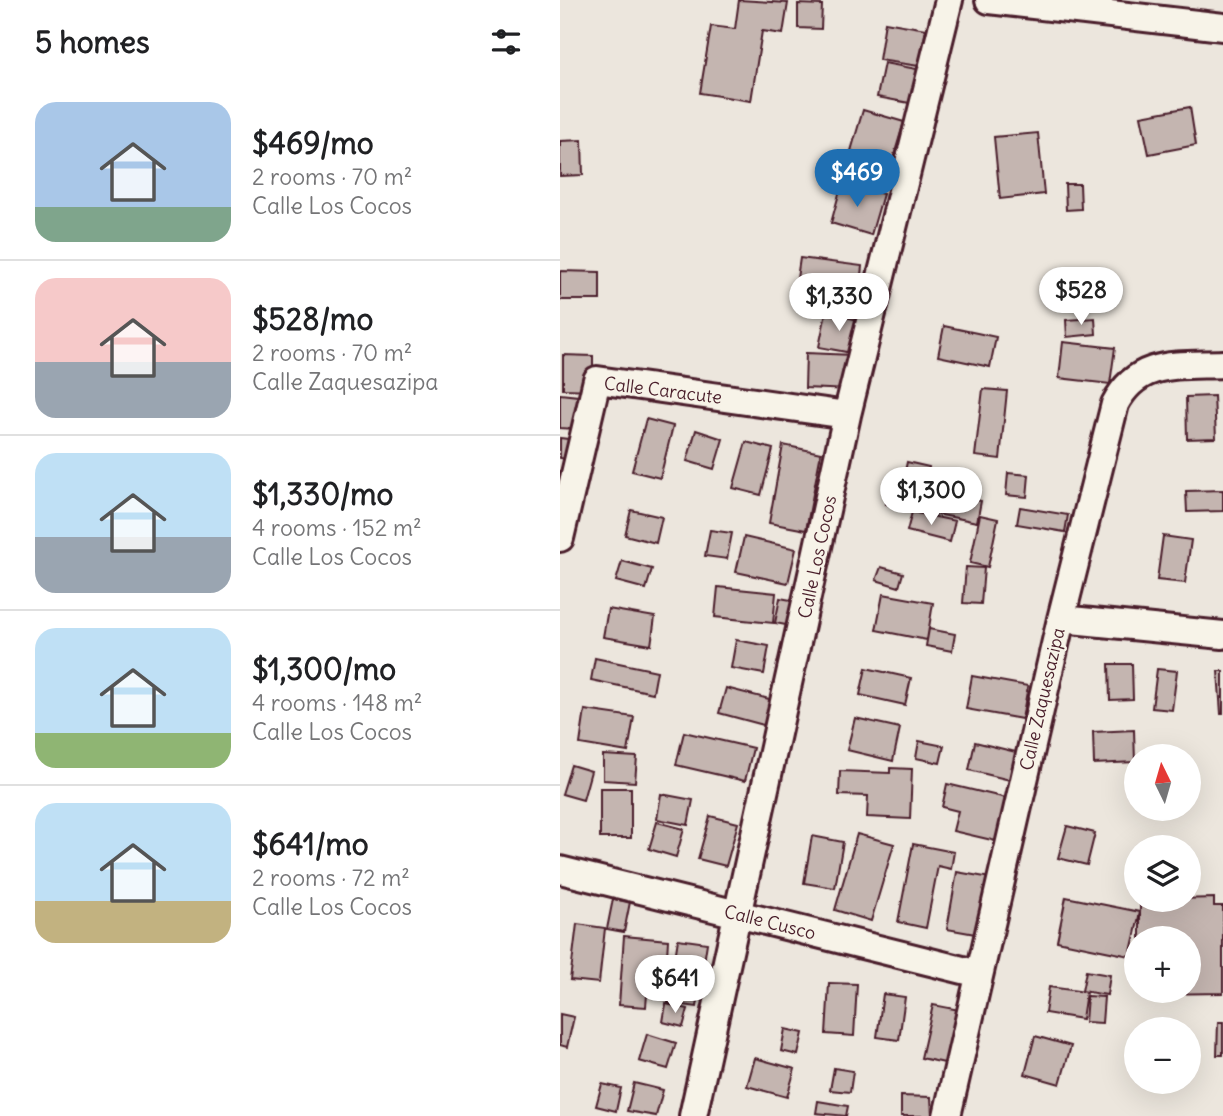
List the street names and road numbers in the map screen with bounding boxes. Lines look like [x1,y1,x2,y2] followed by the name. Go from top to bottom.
[603,371,723,409] street label: Calle Caracute
[793,493,841,621] street label: Calle Los Cocos
[1014,625,1070,773] street label: Calle Zaquesazipa
[722,900,818,944] street label: Calle Cusco

